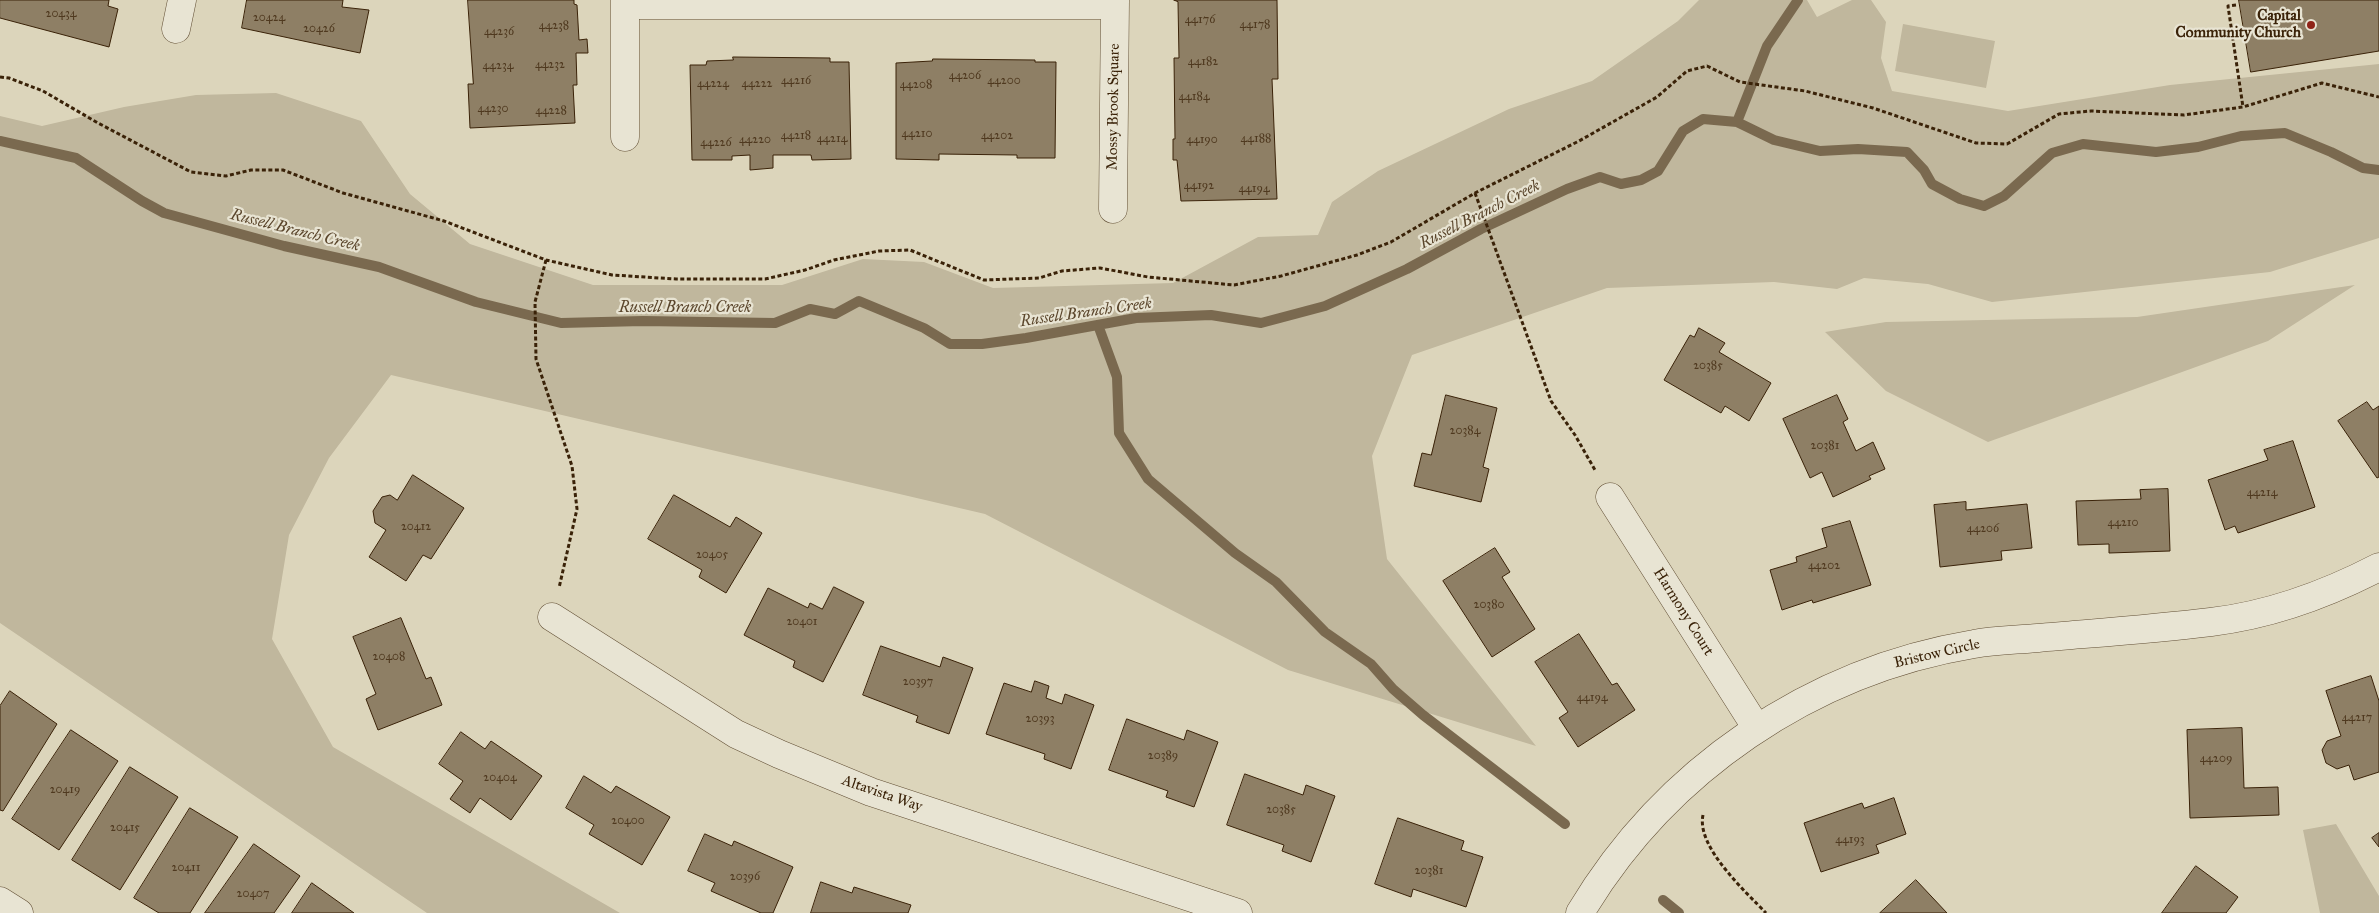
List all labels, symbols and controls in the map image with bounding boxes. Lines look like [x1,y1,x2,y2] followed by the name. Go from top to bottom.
[45,7,77,21] house number: 20434
[2176,7,2301,42] place label: Capital Community Church
[253,11,285,25] house number: 20424
[1185,13,1215,27] house number: 44176
[1240,18,1270,32] house number: 44178
[539,19,569,33] house number: 44238
[2305,19,2317,31] marker: Capital Community Church
[303,22,335,36] house number: 20426
[484,25,514,39] house number: 44236
[1104,43,1124,171] street label: Mossy Brook Square
[1188,55,1218,69] house number: 44182
[535,58,565,72] house number: 44232
[483,59,513,73] house number: 44234
[949,69,981,83] house number: 44206
[781,74,811,88] house number: 44216
[987,74,1021,88] house number: 44200
[697,77,729,91] house number: 44224
[741,77,773,91] house number: 44222
[900,78,932,92] house number: 44208
[1178,90,1210,104] house number: 44184
[477,102,509,116] house number: 44230
[535,104,567,118] house number: 44228
[902,127,932,141] house number: 44210
[781,129,811,143] house number: 44218
[981,129,1013,143] house number: 44202
[817,132,847,146] house number: 44214
[1241,132,1271,146] house number: 44188
[739,133,771,147] house number: 44220
[1186,133,1218,147] house number: 44190
[700,136,732,150] house number: 44226
[1417,176,1543,254] water label: Russell Branch Creek
[1184,179,1214,193] house number: 44192
[1238,182,1270,196] house number: 44194
[228,206,362,256] water label: Russell Branch Creek
[1019,294,1153,332] water label: Russell Branch Creek
[619,298,751,318] water label: Russell Branch Creek
[1693,359,1723,373] house number: 20385
[1450,424,1480,438] house number: 20384
[1811,439,1839,453] house number: 20381
[2247,486,2277,500] house number: 44214
[2108,516,2138,530] house number: 44210
[401,520,431,534] house number: 20412
[1967,522,1999,536] house number: 44206
[696,548,728,562] house number: 20405
[1808,559,1840,573] house number: 44202
[1649,565,1717,659] street label: Harmony Court
[1473,598,1505,612] house number: 20380
[786,615,818,629] house number: 20401
[1892,635,1982,673] street label: Bristow Circle
[373,650,405,664] house number: 20408
[903,675,933,689] house number: 20397
[1576,691,1608,705] house number: 44194
[2342,711,2372,725] house number: 44217
[1026,712,1054,726] house number: 20393
[1148,749,1178,763] house number: 20389
[2200,752,2232,766] house number: 44209
[483,771,517,785] house number: 20404
[839,772,925,816] street label: Altavista Way
[50,783,80,797] house number: 20419
[1266,803,1296,817] house number: 20385
[611,814,645,828] house number: 20400
[110,821,140,835] house number: 20415
[1835,833,1865,847] house number: 44193
[171,861,201,875] house number: 20411
[1415,864,1443,878] house number: 20381
[730,870,760,884] house number: 20396
[237,887,269,901] house number: 20407

